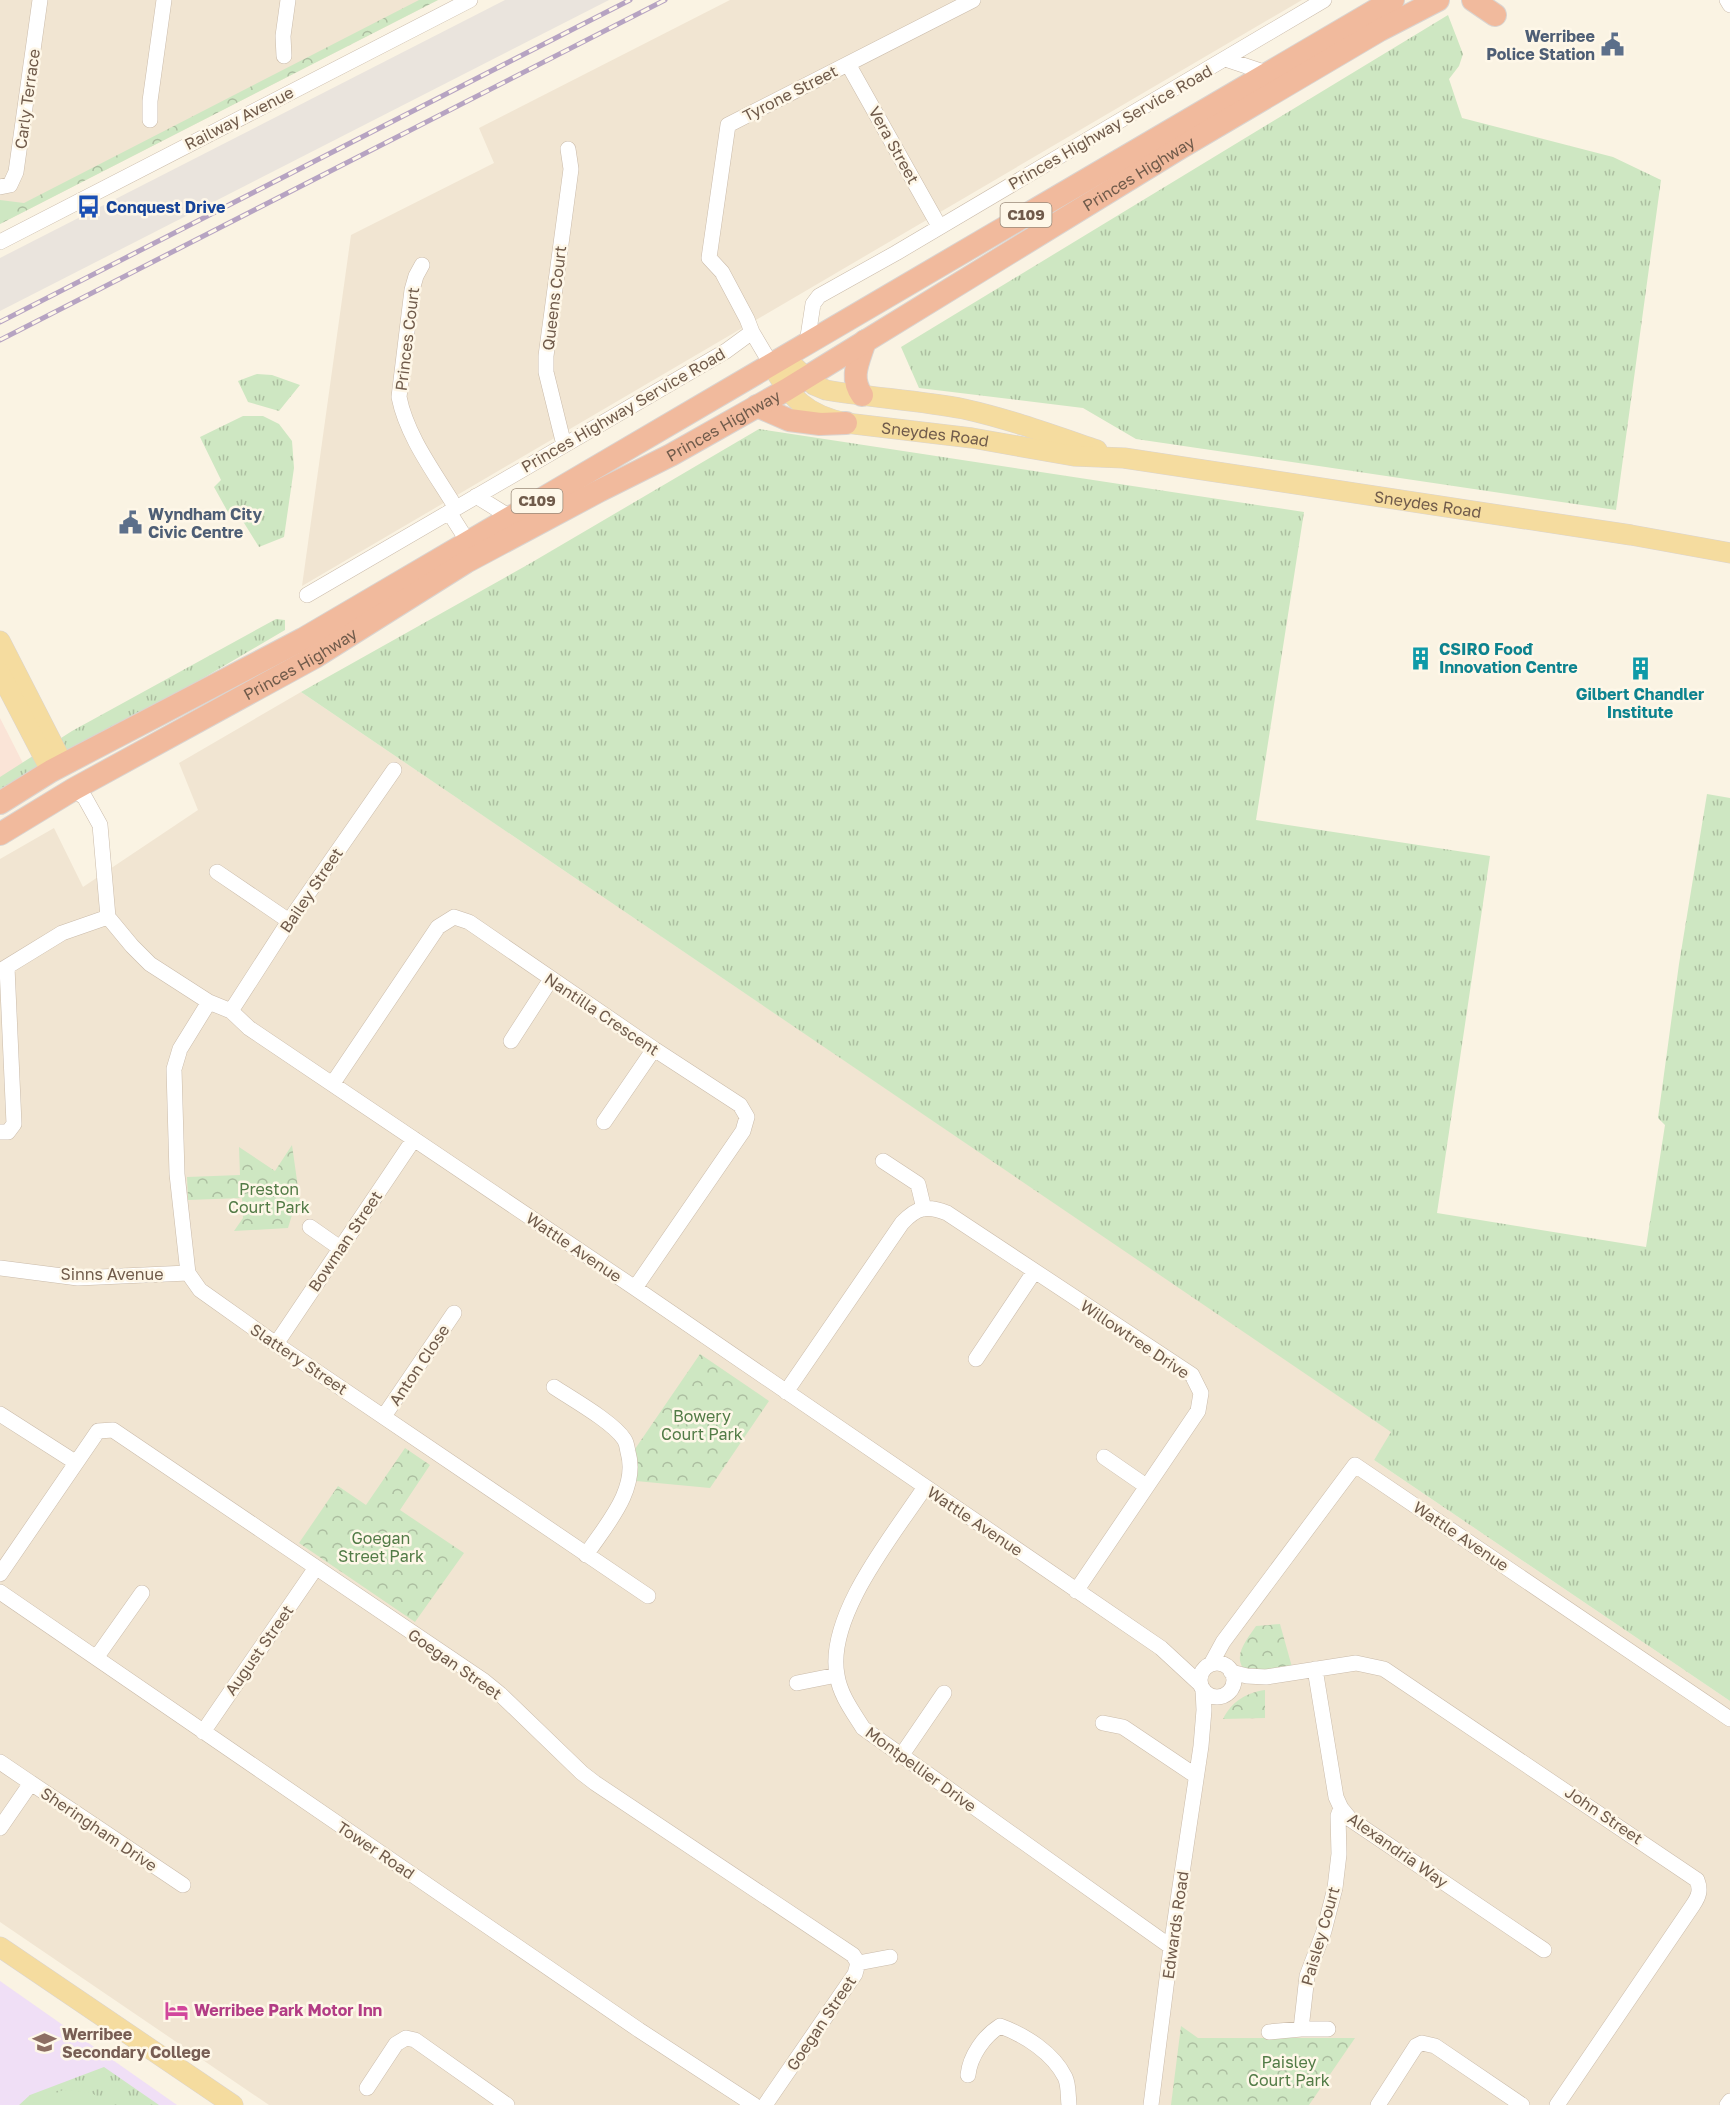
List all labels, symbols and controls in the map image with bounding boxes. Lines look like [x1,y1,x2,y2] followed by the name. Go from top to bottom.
[1486,26,1595,64] place label: Werribee Police Station
[1600,32,1626,58] public building icon: Werribee Police Station
[10,48,44,150] street label: Carly Terrace
[739,61,841,125] street label: Tyrone Street
[1005,61,1215,193] street label: Princes Highway Service Road
[181,82,297,154] street label: Railway Avenue
[865,103,923,187] street label: Vera Street
[1079,133,1199,215] street label: Princes Highway
[75,194,101,220] bus stop icon: Conquest Drive
[106,197,226,217] place label: Conquest Drive
[1000,203,1052,227] road number: C109
[538,244,570,352] street label: Queens Court
[391,286,423,392] street label: Princes Court
[518,344,728,476] street label: Princes Highway Service Road
[663,386,783,464] street label: Princes Highway
[880,417,991,451] street label: Sneydes Road
[1373,486,1483,522] street label: Sneydes Road
[512,489,562,513] road number: C109
[148,504,262,542] place label: Wyndham City Civic Centre
[117,510,143,536] public building icon: Wyndham City Civic Centre
[240,623,361,704] street label: Princes Highway
[1439,639,1578,677] place label: CSIRO Foođ Innovation Centre
[1408,645,1434,671] building icon: CSIRO Foođ Innovation Centre
[1627,656,1653,682] building icon: Gilbert Chandler Institute
[1576,684,1704,722] place label: Gilbert Chandler Institute
[275,844,347,936] street label: Bailey Street
[541,968,663,1060] street label: Nantilla Crescent
[228,1179,310,1217] park label: Preston Court Park
[304,1187,386,1295] street label: Bowman Street
[522,1208,626,1286] street label: Wattle Avenue
[60,1264,164,1284] street label: Sinns Avenue
[1077,1295,1193,1383] street label: Willowtree Drive
[246,1319,352,1399] street label: Slattery Street
[385,1321,453,1409] street label: Anton Close
[661,1406,743,1444] park label: Bowery Court Park
[923,1482,1027,1560] street label: Wattle Avenue
[1409,1497,1513,1575] street label: Wattle Avenue
[338,1528,424,1566] park label: Goegan Street Park
[220,1601,298,1699] street label: August Street
[404,1624,506,1704] street label: Goegan Street
[862,1722,980,1816] street label: Montpellier Drive
[1561,1782,1647,1848] street label: John Street
[37,1783,161,1875] street label: Sheringham Drive
[1344,1808,1452,1892] street label: Alexandria Way
[333,1817,419,1883] street label: Tower Road
[1158,1870,1192,1980] street label: Edwards Road
[1296,1884,1344,1988] street label: Paisley Court
[782,1972,860,2074] street label: Goegan Street
[163,1997,189,2023] hotel icon: Werribee Park Motor Inn
[194,2000,382,2020] place label: Werribee Park Motor Inn
[62,2024,210,2062] place label: Werribee Secondary College
[31,2030,57,2056] school or university icon: Werribee Secondary College
[1248,2052,1330,2090] park label: Paisley Court Park

